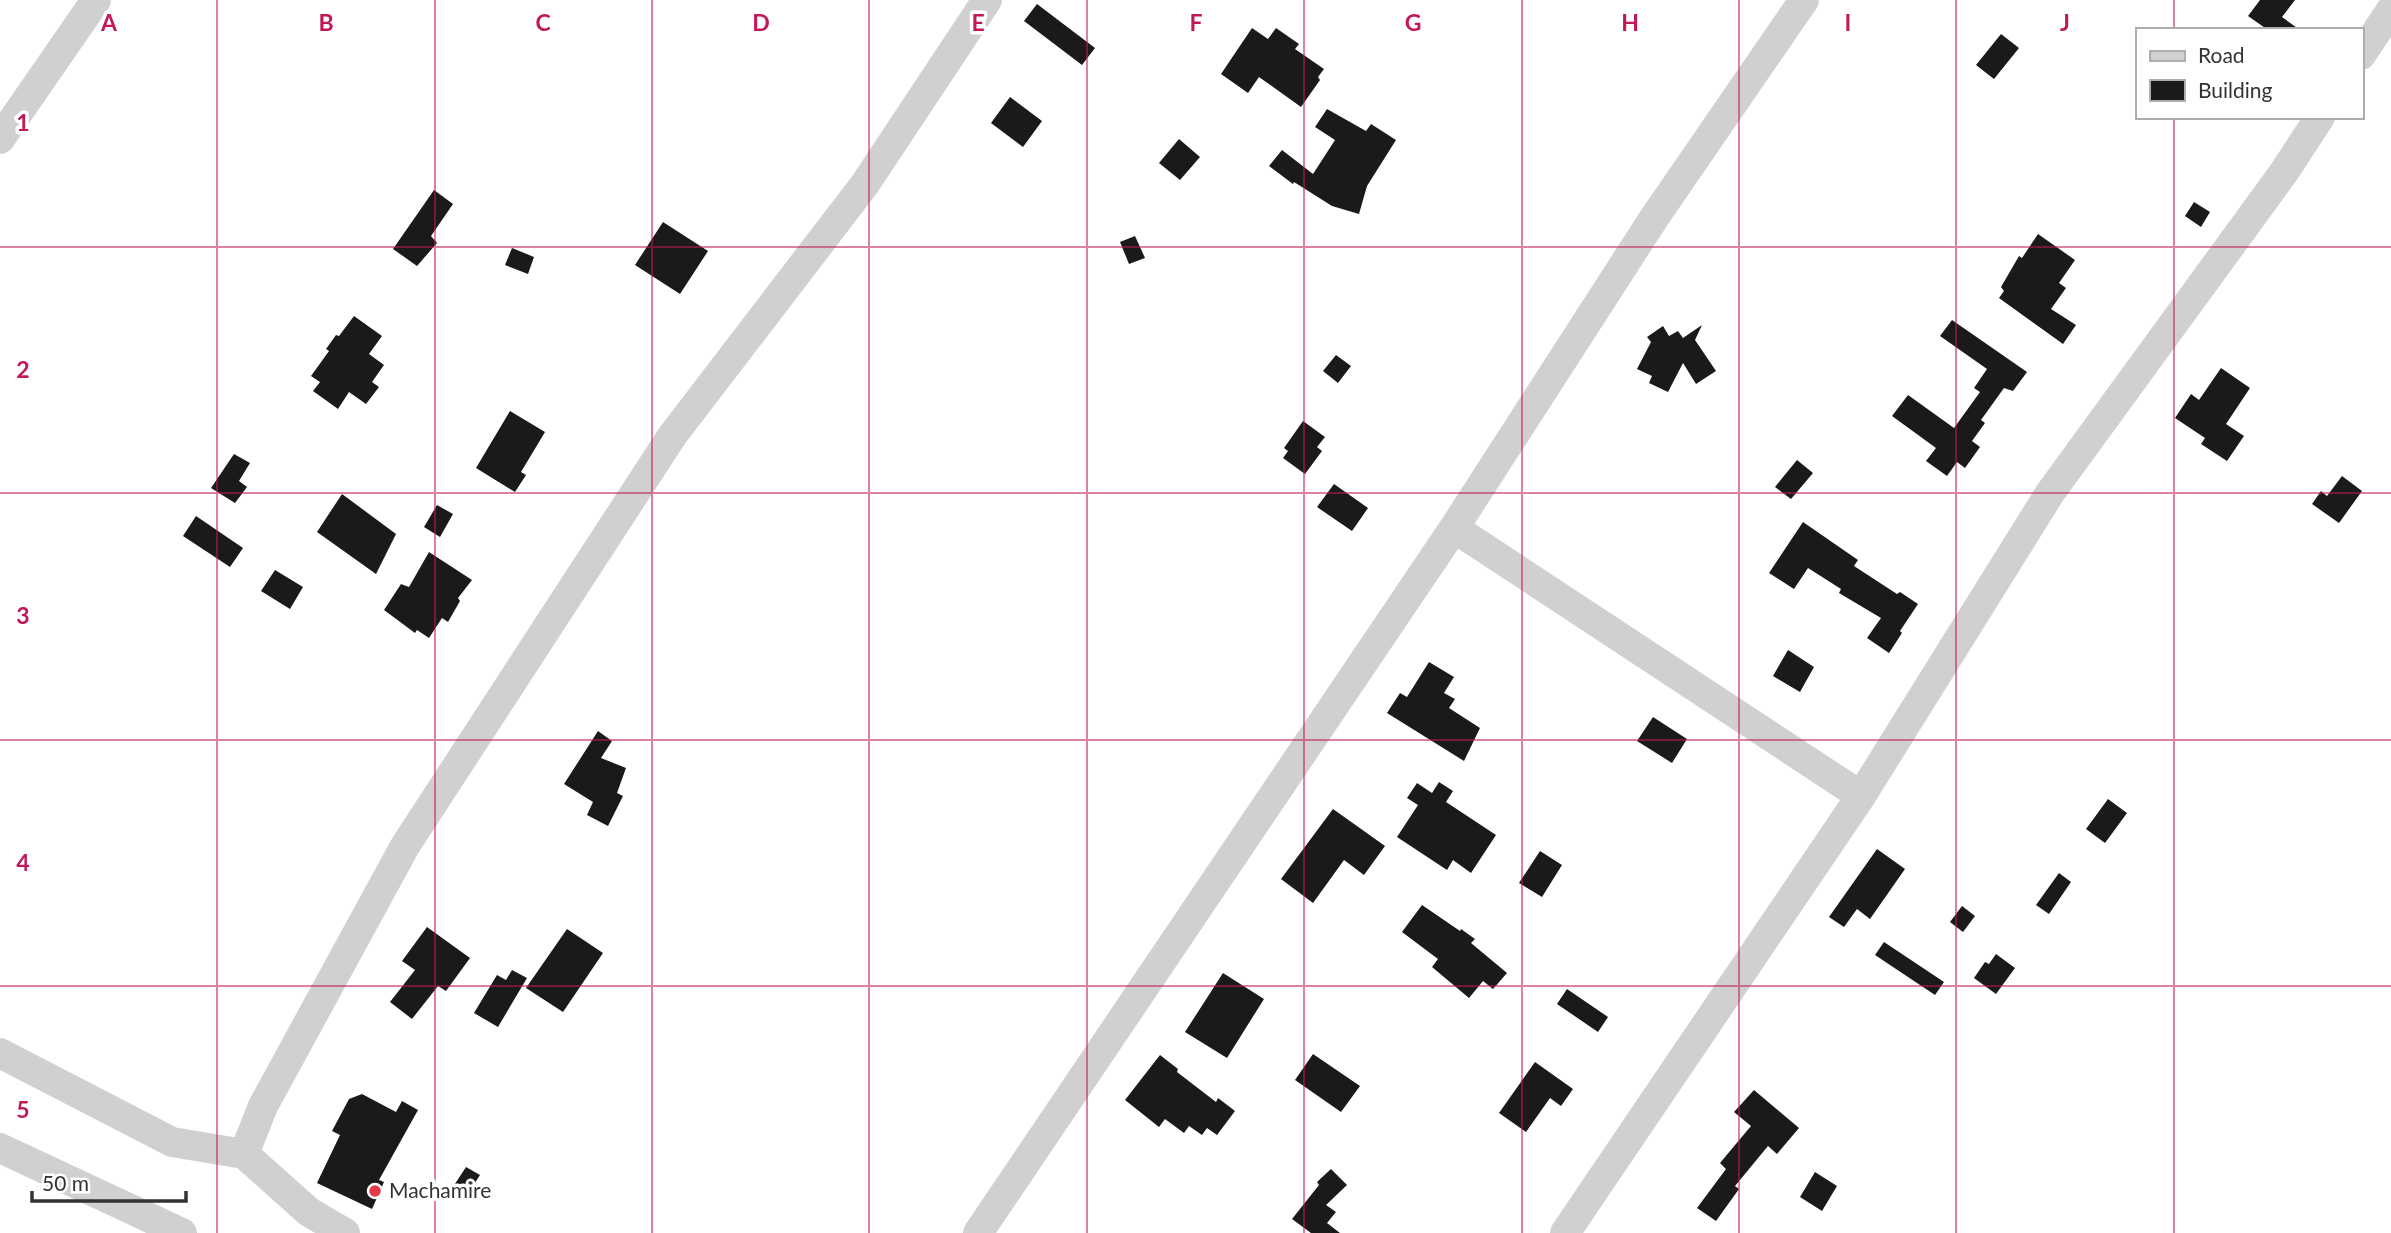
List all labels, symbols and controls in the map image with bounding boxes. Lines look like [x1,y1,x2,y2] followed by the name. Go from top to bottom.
[100,8,118,36] text: A
[318,8,334,36] text: B
[535,8,551,36] text: C
[752,8,770,36] text: D
[971,8,985,36] text: E
[1189,8,1203,36] text: F
[1405,8,1421,36] text: G
[1621,8,1639,36] text: H
[1845,8,1851,36] text: I
[2060,8,2070,36] text: J
[2136,28,2363,119] legend
[2198,42,2245,67] text: Road
[2198,77,2273,102] text: Building
[16,108,30,136] text: 1
[16,355,30,383] text: 2
[16,601,30,629] text: 3
[16,848,30,876] text: 4
[16,1095,30,1123] text: 5
[32,1160,186,1204] scale bar
[42,1170,89,1195] text: 50 m
[389,1177,491,1202] place label: Machamire
[367,1183,383,1199] marker: Machamire

